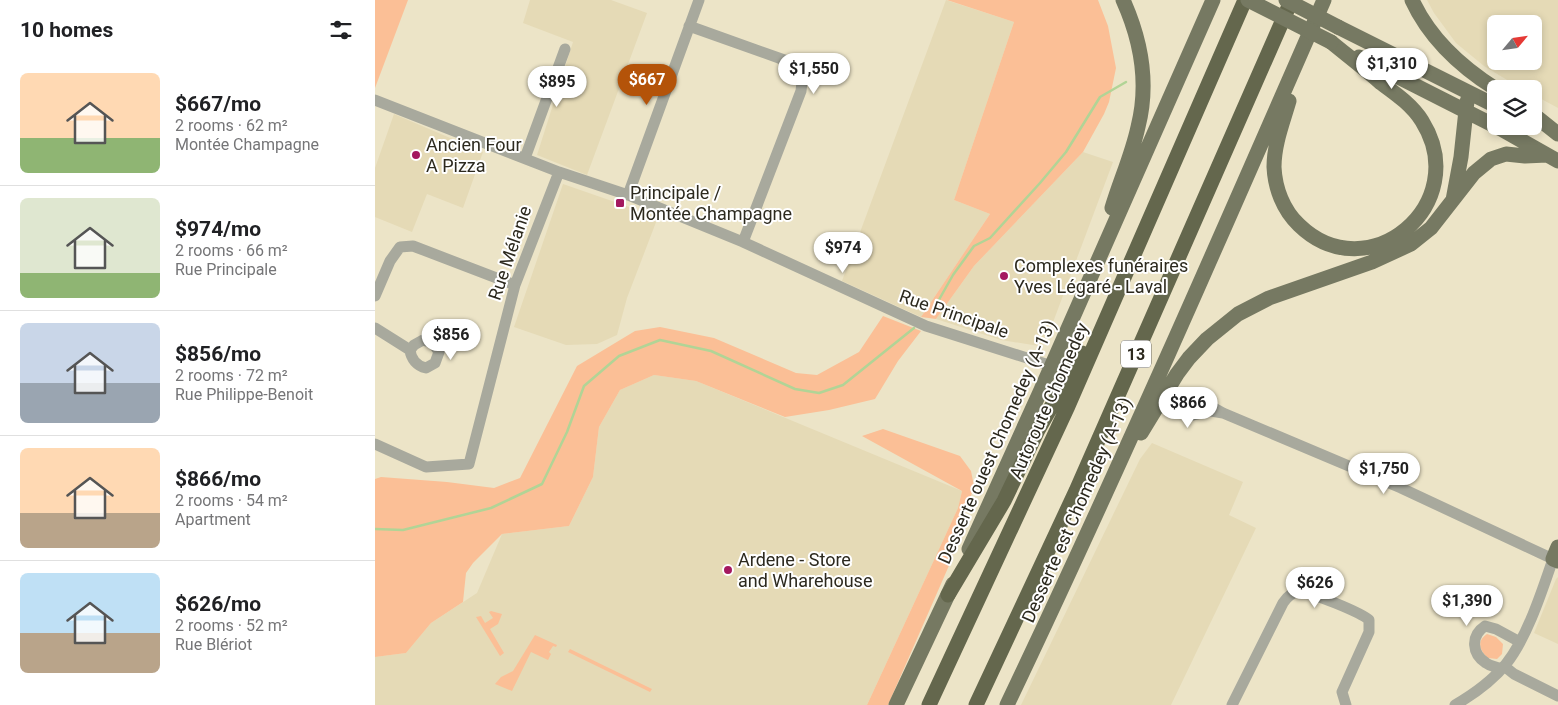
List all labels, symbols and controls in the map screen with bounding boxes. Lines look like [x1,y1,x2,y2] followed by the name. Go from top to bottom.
[1487,15,1543,70] north arrow
[1487,15,1542,135] map controls
[327,16,355,44] icon: filters
[20,18,113,42] text: 10 homes
[1351,48,1433,90] pin: $1,310
[773,52,855,95] pin: $1,550
[1367,54,1417,73] text: $1,310
[789,59,839,78] text: $1,550
[617,64,677,106] pin: $667
[527,66,587,108] pin: $895
[629,70,665,89] text: $667
[539,72,575,91] text: $895
[1487,80,1542,135] button: layers
[175,92,261,116] text: $667/mo
[60,93,120,153] icon: home
[175,116,288,135] text: 2 rooms · 62 m²
[426,134,521,176] place label: Ancien Four A Pizza
[175,135,319,154] text: Montée Champagne
[410,149,422,161] marker: Ancien Four A Pizza
[630,182,792,224] place label: Principale / Montée Champagne
[614,197,626,209] marker: Principale / Montée Champagne
[484,203,535,303] street label: Rue Mélanie
[175,217,261,241] text: $974/mo
[60,218,120,278] icon: home
[813,232,873,274] pin: $974
[825,238,861,257] text: $974
[175,241,288,260] text: 2 rooms · 66 m²
[1014,255,1188,297] place label: Complexes funéraires Yves Légaré - Laval
[175,260,277,279] text: Rue Principale
[998,270,1010,282] marker: Complexes funéraires Yves Légaré - Laval
[897,285,1012,342] street label: Rue Principale
[933,317,1061,567] street label: Desserte ouest Chomedey (A-13)
[421,318,481,361] pin: $856
[1005,319,1093,482] street label: Autoroute Chomedey
[433,325,469,344] text: $856
[1121,340,1151,368] road number: 13
[175,342,261,366] text: $856/mo
[60,343,120,403] icon: home
[175,366,288,385] text: 2 rooms · 72 m²
[175,385,313,404] text: Rue Philippe-Benoit
[1158,386,1218,429] pin: $866
[1170,393,1206,412] text: $866
[1017,394,1137,626] street label: Desserte est Chomedey (A-13)
[1343,452,1425,495] pin: $1,750
[1359,459,1409,478] text: $1,750
[175,467,261,491] text: $866/mo
[60,468,120,528] icon: home
[175,491,288,510] text: 2 rooms · 54 m²
[175,510,251,529] text: Apartment
[738,549,872,591] place label: Ardene - Store and Wharehouse
[722,564,734,576] marker: Ardene - Store and Wharehouse
[1285,566,1345,609] pin: $626
[1297,573,1333,592] text: $626
[1426,584,1508,627] pin: $1,390
[1442,591,1492,610] text: $1,390
[175,592,261,616] text: $626/mo
[60,593,120,653] icon: home
[175,616,288,635] text: 2 rooms · 52 m²
[175,635,252,654] text: Rue Blériot

